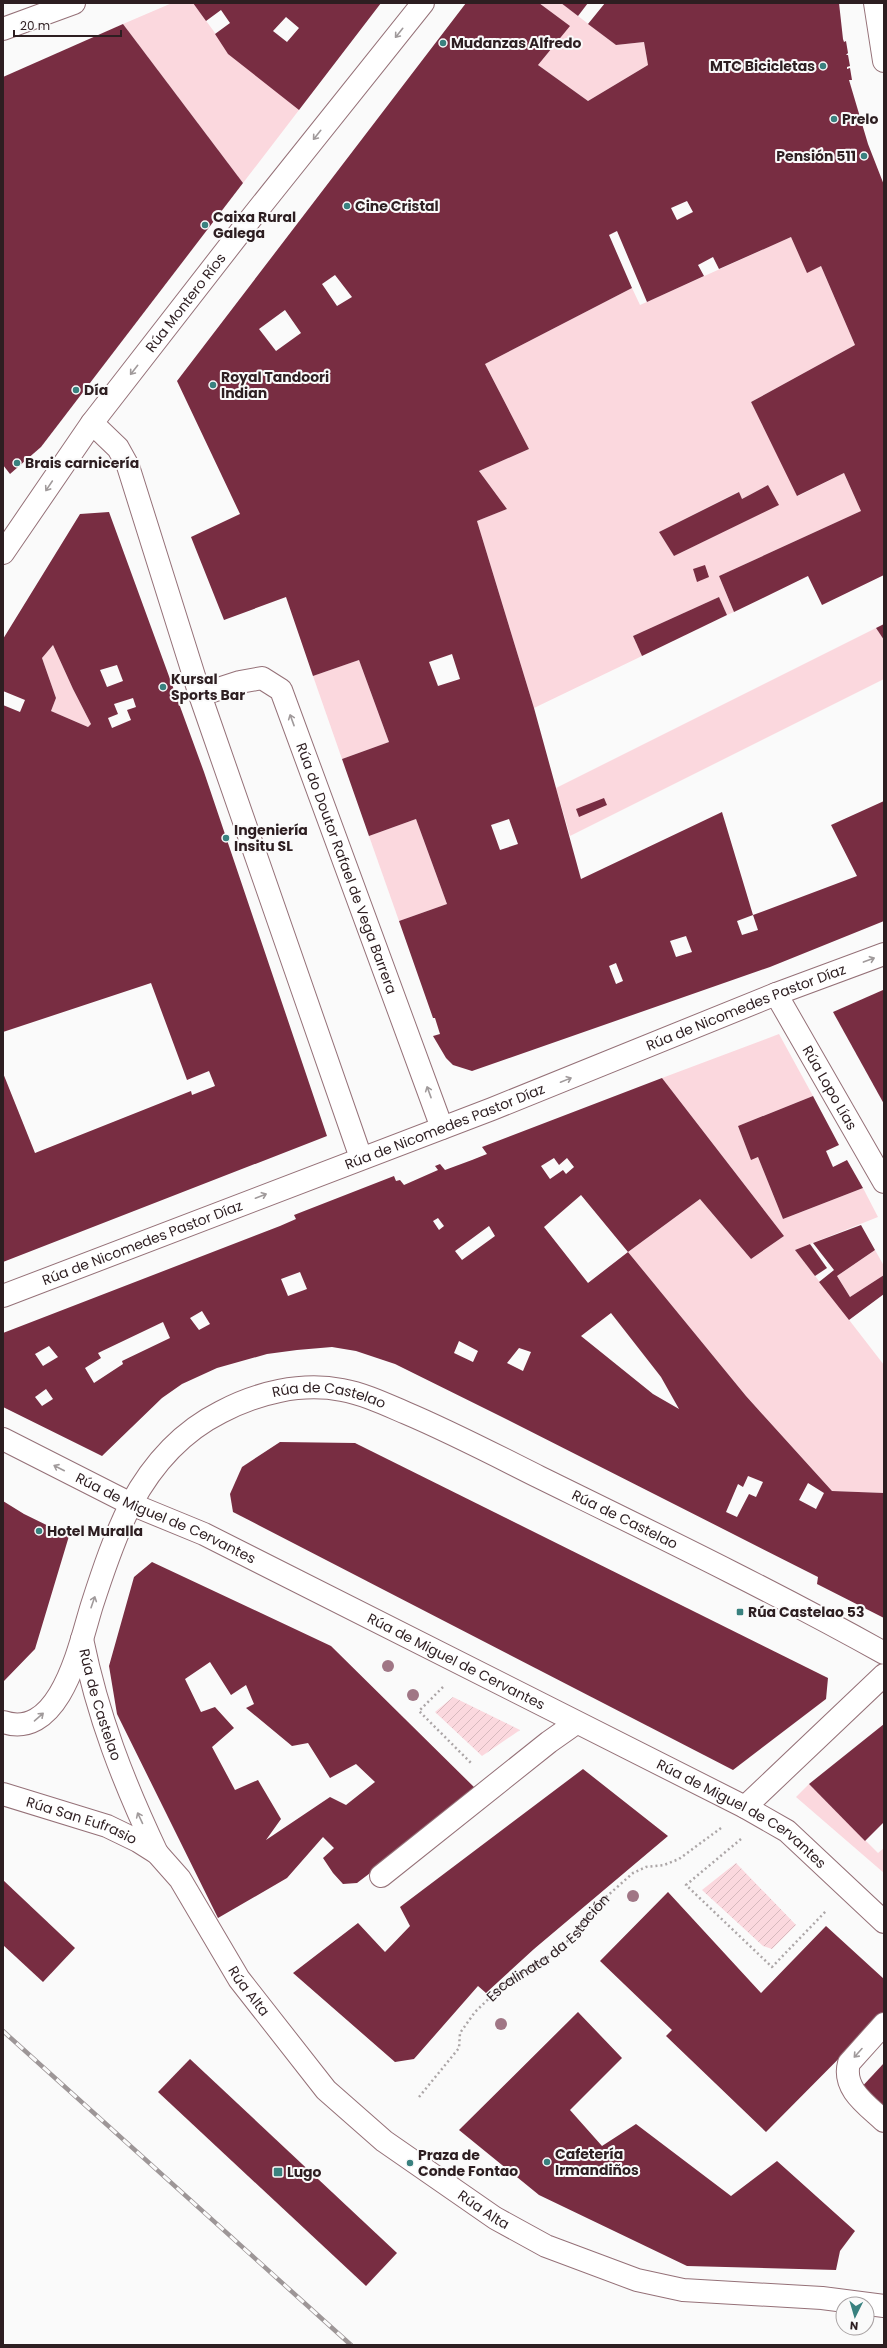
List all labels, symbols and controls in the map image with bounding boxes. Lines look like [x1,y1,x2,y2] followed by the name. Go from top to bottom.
[14,12,121,38] scale bar
[20,17,50,34] text: 20 m
[394,28,403,39] one-way arrow
[451,33,582,53] place label: Mudanzas Alfredo
[438,38,448,48] marker: Mudanzas Alfredo
[710,56,815,76] place label: MTC Bicicletas
[818,61,828,71] marker: MTC Bicicletas
[842,109,878,129] place label: Prelo
[829,114,839,124] marker: Prelo
[313,130,322,140] one-way arrow
[776,146,856,166] place label: Pensión 511
[859,151,869,161] marker: Pensión 511
[355,196,439,216] place label: Cine Cristal
[342,201,352,211] marker: Cine Cristal
[213,207,296,243] place label: Caixa Rural Galega
[200,220,210,230] marker: Caixa Rural Galega
[141,249,230,356] street label: Rúa Montero Ríos
[129,364,138,375] one-way arrow
[221,367,329,403] place label: Royal Tandoori Indian
[84,380,108,400] place label: Día
[208,380,218,390] marker: Royal Tandoori Indian
[71,385,81,395] marker: Día
[25,453,139,473] place label: Brais carnicería
[12,458,22,468] marker: Brais carnicería
[45,480,53,491] one-way arrow
[171,669,245,705] place label: Kursal Sports Bar
[158,682,168,692] marker: Kursal Sports Bar
[287,715,295,727] one-way arrow
[291,740,402,997] street label: Rúa do Doutor Rafael de Vega Barrera
[234,820,308,856] place label: Ingeniería Insitu SL
[221,833,231,843] marker: Ingeniería Insitu SL
[862,955,874,963] one-way arrow
[643,959,848,1056] street label: Rúa de Nicomedes Pastor Díaz
[798,1042,862,1133] street label: Rúa Lopo Lías
[559,1075,571,1083] one-way arrow
[342,1079,548,1174] street label: Rúa de Nicomedes Pastor Díaz
[424,1086,432,1098] one-way arrow
[255,1192,267,1200] one-way arrow
[39,1195,245,1290] street label: Rúa de Nicomedes Pastor Díaz
[270,1377,389,1413] street label: Rúa de Castelao
[53,1464,65,1471] one-way arrow
[72,1468,259,1569] street label: Rúa de Miguel de Cervantes
[569,1485,681,1554] street label: Rúa de Castelao
[47,1521,143,1541] place label: Hotel Muralla
[34,1526,44,1536] marker: Hotel Muralla
[90,1596,98,1608] one-way arrow
[748,1602,864,1622] place label: Rúa Castelao 53
[735,1607,745,1617] marker: Rúa Castelao 53
[364,1608,548,1714] street label: Rúa de Miguel de Cervantes
[74,1647,126,1763] street label: Rúa de Castelao
[34,1712,45,1721] one-way arrow
[653,1754,831,1873] street label: Rúa de Miguel de Cervantes
[24,1792,140,1849] street label: Rúa San Eufrasio
[136,1812,143,1824] one-way arrow
[482,1890,614,2006] street label: Escalinata da Estación
[223,1962,274,2020] street label: Rúa Alta
[854,2048,863,2058] one-way arrow
[555,2144,639,2180] place label: Cafetería Irmandiños
[418,2145,518,2181] place label: Praza de Conde Fontao
[542,2157,552,2167] marker: Cafetería Irmandiños
[405,2158,415,2168] marker: Praza de Conde Fontao
[287,2162,322,2182] place label: Lugo
[272,2166,284,2178] marker: Lugo
[454,2185,513,2234] street label: Rúa Alta
[835,2296,875,2336] north arrow
[849,2318,859,2334] text: N

